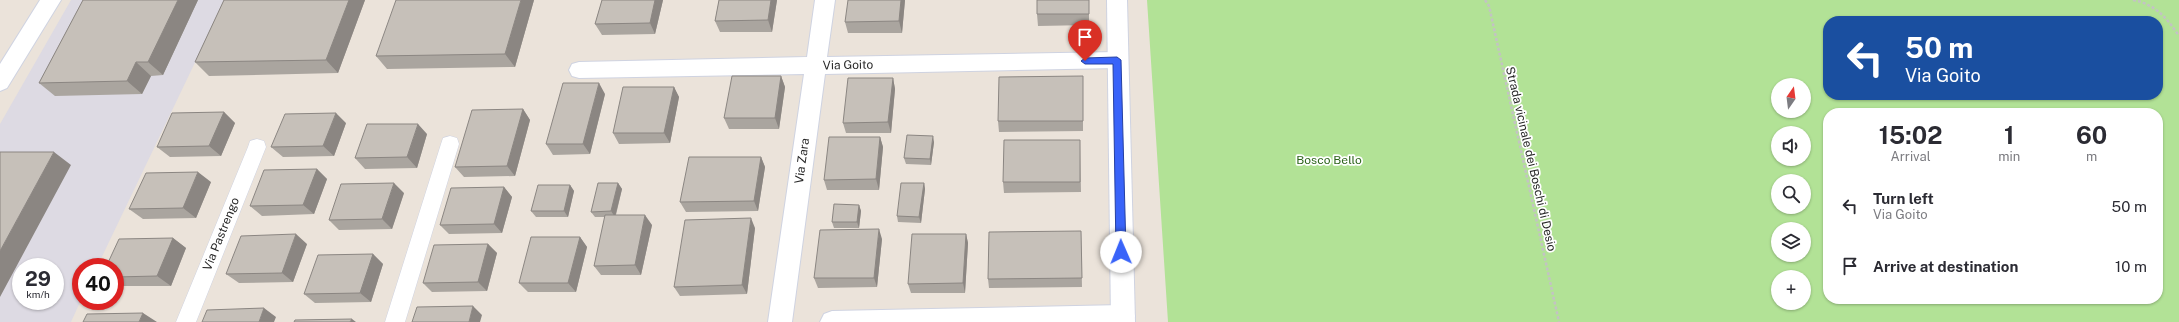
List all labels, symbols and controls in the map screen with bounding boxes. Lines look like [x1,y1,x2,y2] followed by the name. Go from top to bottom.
[1068,20,1102,61] pin
[1074,26,1096,48] icon: arrive
[1905,31,1973,64] text: 50 m
[1839,32,1891,84] icon: left
[823,58,874,72] street label: Via Goito
[1503,65,1559,253] street label: Strada vicinale dei Boschi di Desio
[1905,65,1981,86] text: Via Goito
[1771,78,1811,118] north arrow
[1771,78,1811,310] map controls
[1879,121,1942,149] text: 15:02
[2004,121,2014,149] text: 1
[2076,121,2107,149] text: 60
[1771,126,1811,166] button: sound
[792,137,812,185] street label: Via Zara
[1891,149,1931,164] text: Arrival
[1998,149,2020,164] text: min
[2086,149,2097,164] text: m
[1296,153,1362,167] park label: Bosco Bello
[1771,174,1811,214] button: search
[1873,190,1934,207] text: Turn left
[200,195,242,273] street label: Via Pastrengo
[1839,195,1861,217] icon: left
[2112,198,2147,215] text: 50 m
[1873,207,1928,222] text: Via Goito
[1771,222,1811,262] button: layers
[1100,231,1142,273] position arrow
[1839,255,1861,277] icon: arrive
[72,258,124,310] speed limit sign: 40
[1873,258,2018,275] text: Arrive at destination
[2115,258,2147,275] text: 10 m
[25,267,51,291] text: 29
[1771,270,1811,310] button: +
[26,288,50,300] text: km/h

